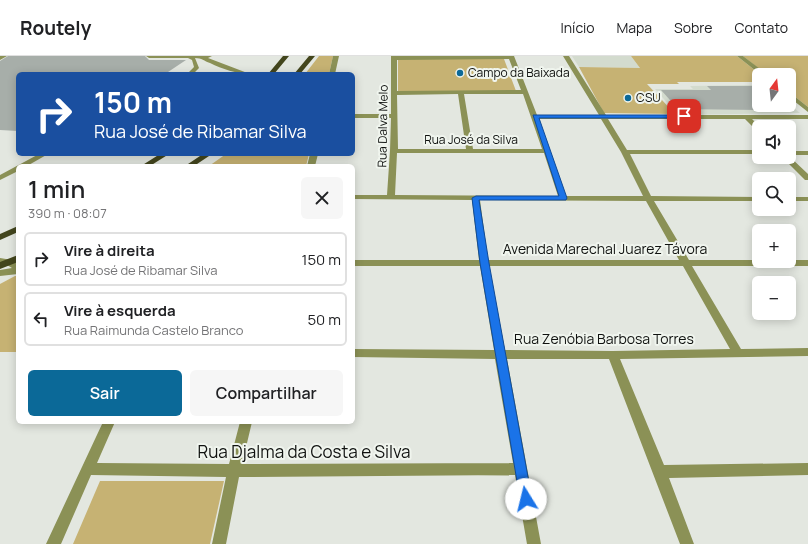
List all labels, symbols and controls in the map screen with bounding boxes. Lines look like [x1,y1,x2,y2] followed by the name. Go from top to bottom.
[20,15,91,41] text: Routely
[561,18,594,37] text: Início
[616,18,652,37] text: Mapa
[674,18,712,37] text: Sobre
[734,18,788,37] text: Contato
[468,64,570,81] place label: Campo da Baixada
[455,68,465,78] marker: Campo da Baixada
[752,68,796,112] north arrow
[752,68,796,320] map controls
[94,83,172,121] text: 150 m
[373,84,392,168] street label: Rua Dalva Melo
[28,88,80,140] icon: right
[636,89,661,106] place label: CSU
[623,93,633,103] marker: CSU
[667,99,701,133] pin
[673,105,695,127] icon: arrive
[94,119,307,143] text: Rua José de Ribamar Silva
[752,120,796,164] button: sound
[424,131,518,148] street label: Rua José da Silva
[28,172,85,205] text: 1 min
[752,172,796,216] button: search
[301,177,343,219] button: close
[28,204,107,222] text: 390 m · 08:07
[752,224,796,268] button: +
[503,239,707,258] street label: Avenida Marechal Juarez Távora
[64,240,155,261] text: Vire à direita
[30,248,52,270] icon: right
[302,249,341,270] text: 150 m
[64,261,218,279] text: Rua José de Ribamar Silva
[752,276,796,320] button: −
[64,300,176,321] text: Vire à esquerda
[30,308,52,330] icon: left
[307,309,341,330] text: 50 m
[64,321,243,339] text: Rua Raimunda Castelo Branco
[514,329,694,348] street label: Rua Zenóbia Barbosa Torres
[28,370,182,416] button: Sair
[190,370,343,416] button: Compartilhar
[198,440,410,463] street label: Rua Djalma da Costa e Silva
[505,478,547,520] position arrow

